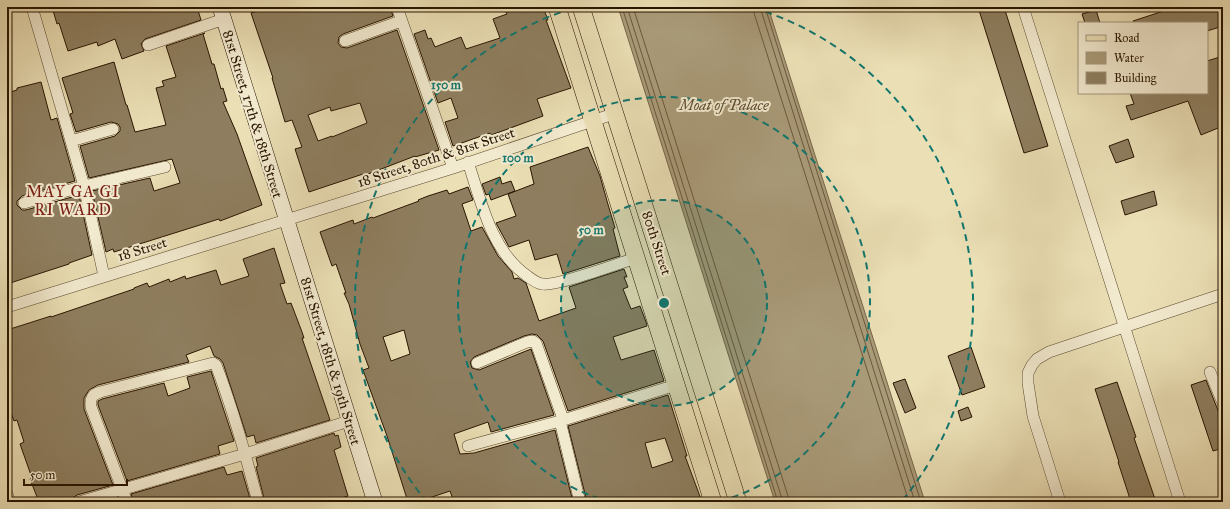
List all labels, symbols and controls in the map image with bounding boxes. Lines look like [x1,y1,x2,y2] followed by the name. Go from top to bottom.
[1078,22,1208,94] legend
[219,28,286,200] street label: 81st Street, 17th & 18th Street
[1114,31,1140,45] text: Road
[1114,51,1144,65] text: Water
[1114,71,1157,86] text: Building
[431,78,462,92] text: 150 m
[677,96,769,114] water label: Moat of Palace
[355,124,517,191] street label: 18 Street, 80th & 81st Street
[502,151,535,165] text: 100 m
[26,182,120,219] district label: MAY GA GI RI WARD
[638,209,675,277] street label: 80th Street
[578,223,605,237] text: 50 m
[115,234,169,265] street label: 18 Street
[297,275,364,447] street label: 81st Street, 18th & 19th Street
[657,296,671,310] centre of rings
[24,461,127,487] scale bar
[30,468,55,482] text: 50 m

